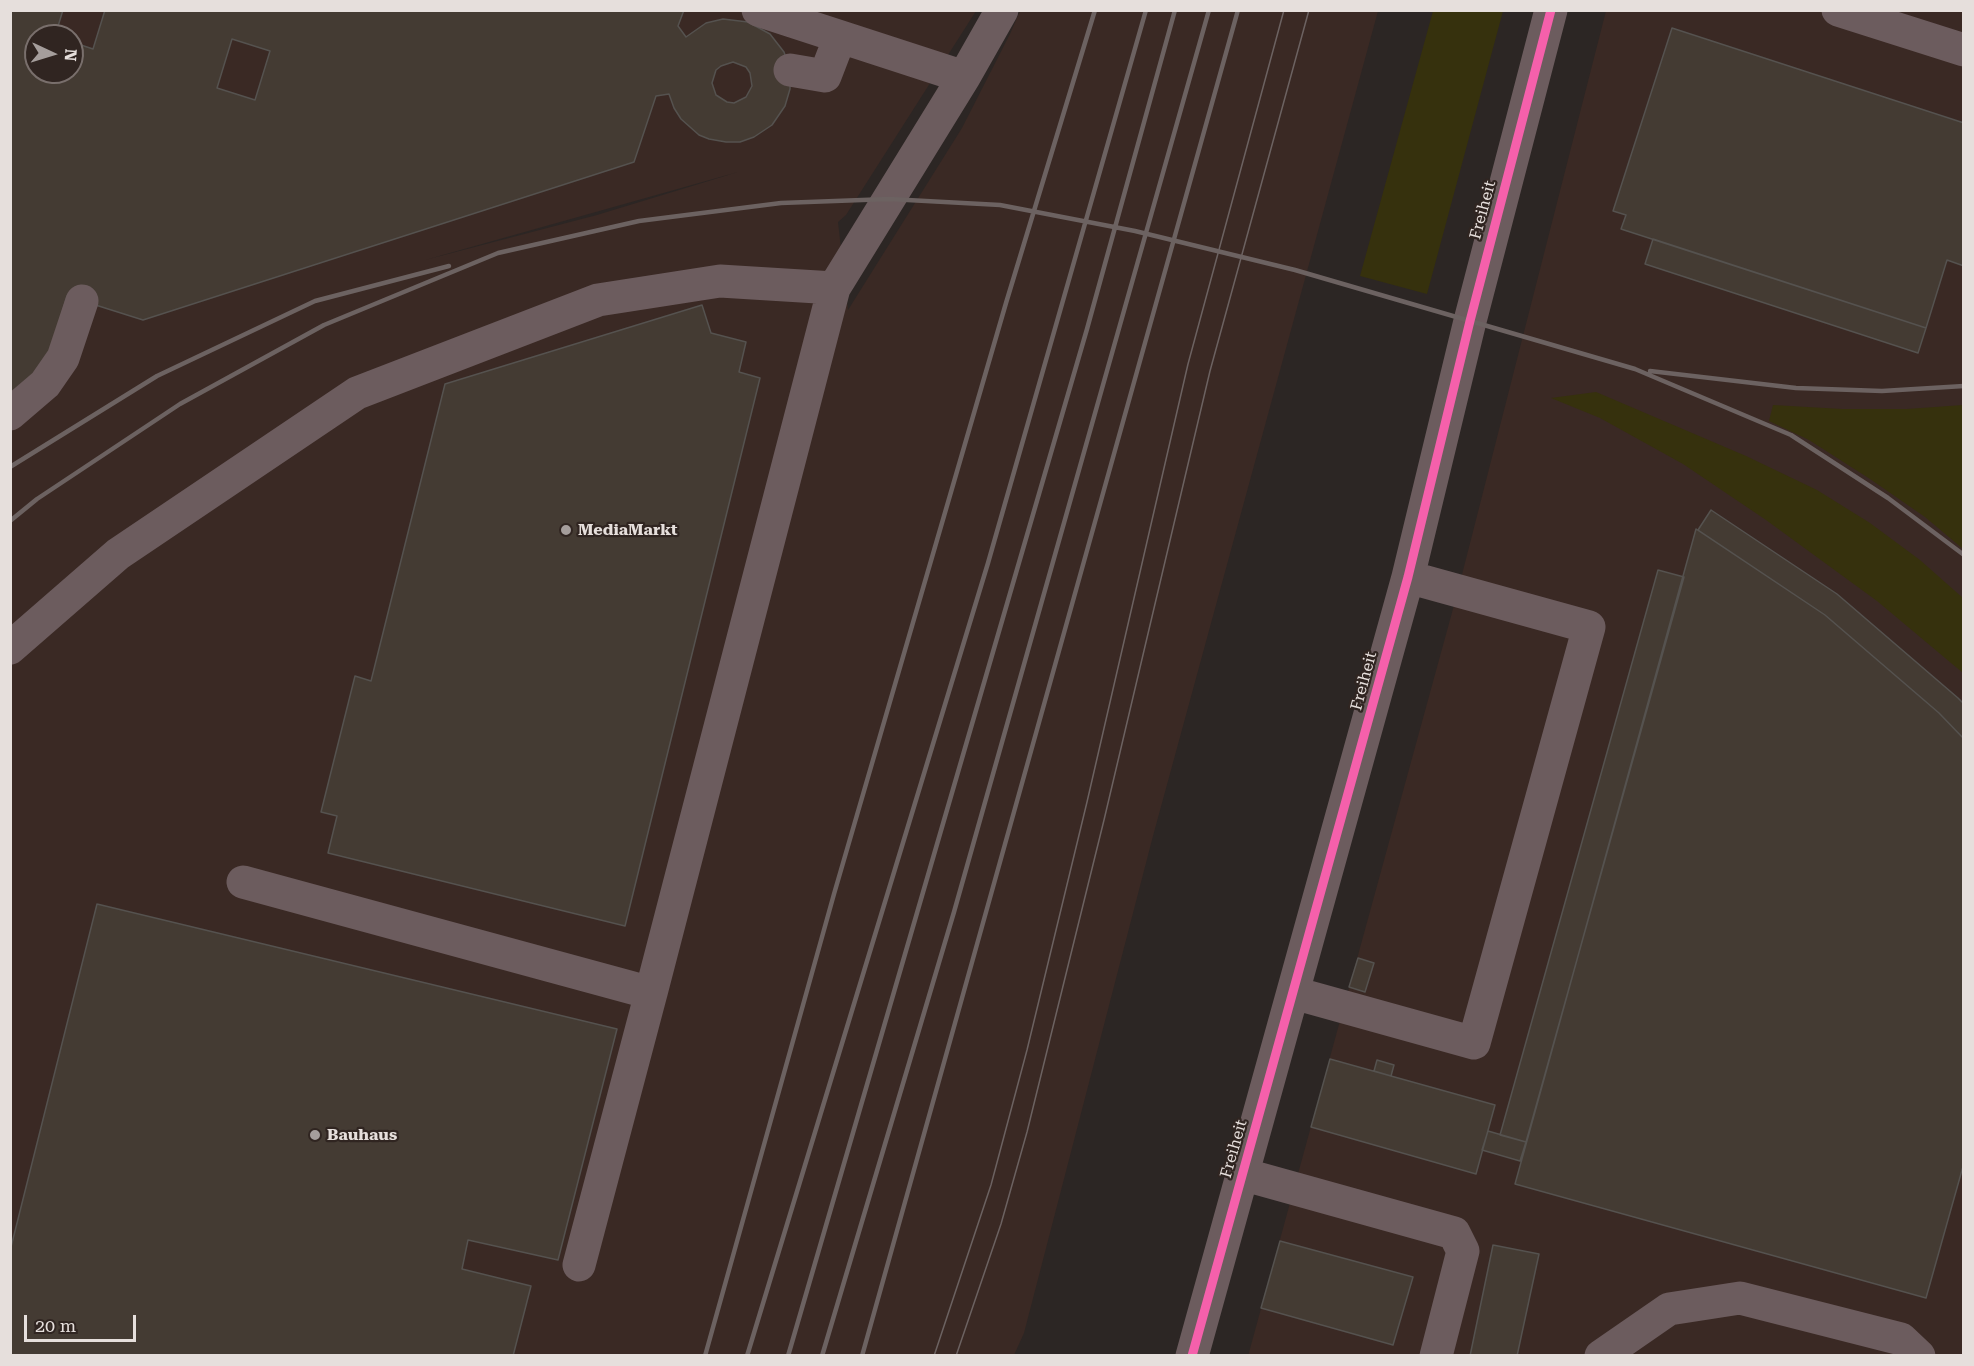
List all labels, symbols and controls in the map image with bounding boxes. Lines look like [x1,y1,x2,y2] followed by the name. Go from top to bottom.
[24,24,84,84] north arrow
[61,48,80,62] text: N
[1466,179,1500,241] street label: Freiheit
[578,520,678,540] place label: MediaMarkt
[559,523,573,537] marker: MediaMarkt
[1347,650,1381,712] street label: Freiheit
[1217,1118,1251,1180] street label: Freiheit
[327,1125,397,1145] place label: Bauhaus
[308,1128,322,1142] marker: Bauhaus
[27,1303,140,1341] scale bar
[35,1315,76,1336] text: 20 m

